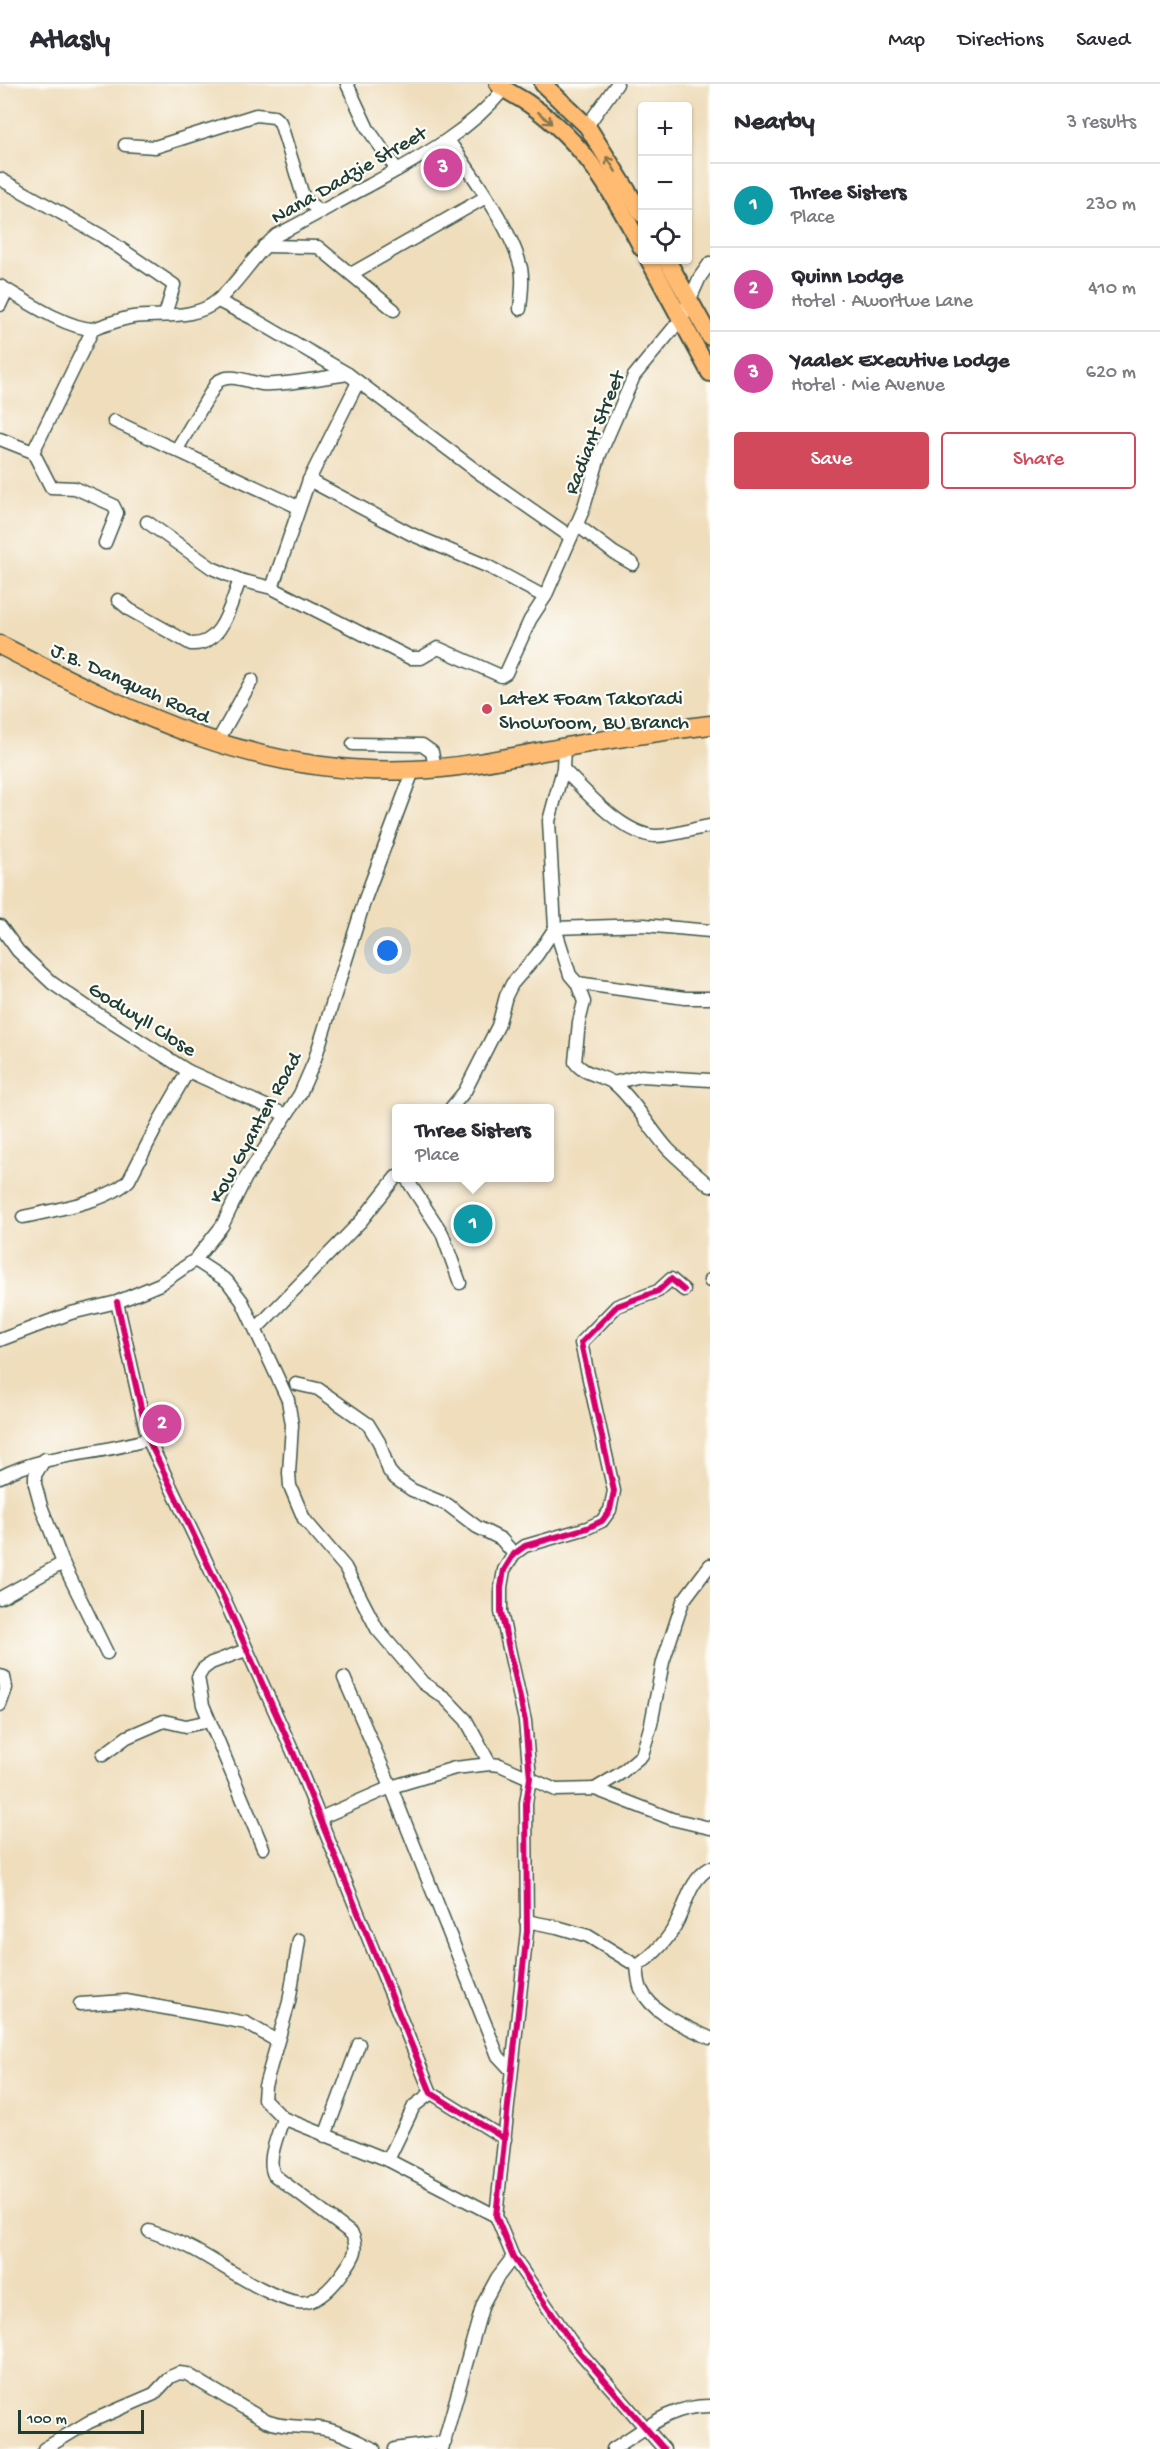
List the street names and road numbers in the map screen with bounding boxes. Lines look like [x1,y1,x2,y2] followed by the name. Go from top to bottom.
[268,121,434,232] street label: Nana Dadzie Street
[560,366,633,499] street label: Radiant Street
[46,639,215,732] street label: J.B. Danquah Road
[82,978,201,1065] street label: Godwyll Close
[205,1047,310,1209] street label: Kow Gyanten Road

